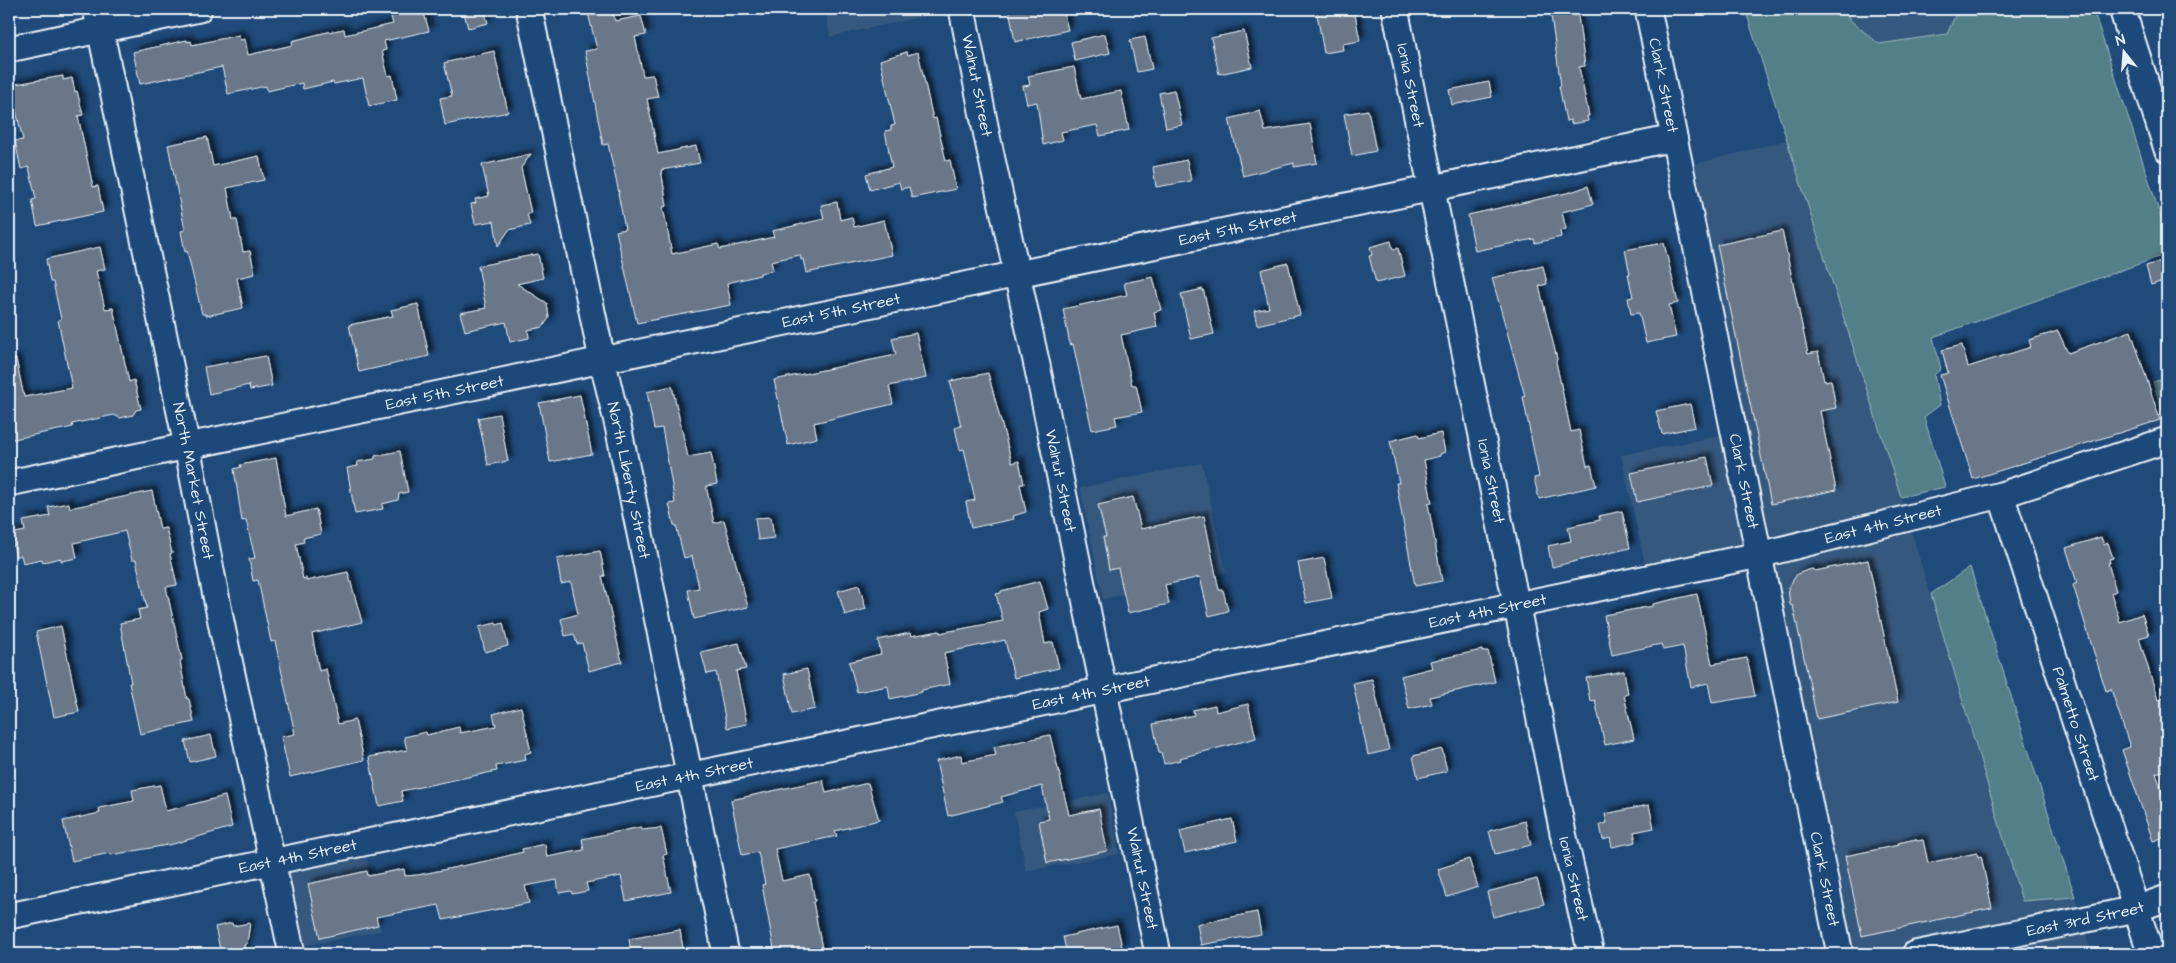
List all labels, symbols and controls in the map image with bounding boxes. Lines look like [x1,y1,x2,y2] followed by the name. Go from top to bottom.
[2098,28,2148,78] north arrow
[2113,30,2128,51] text: N
[956,32,998,139] street label: Walnut Street
[1643,36,1684,135] street label: Clark Street
[1391,41,1430,130] street label: Ionia Street
[1177,205,1299,251] street label: East 5th Street
[780,287,903,333] street label: East 5th Street
[384,370,506,416] street label: East 5th Street
[602,400,656,561] street label: North Liberty Street
[167,401,220,562] street label: North Market Street
[1040,428,1082,534] street label: Walnut Street
[1724,432,1764,531] street label: Clark Street
[1472,437,1511,526] street label: Ionia Street
[1823,499,1945,549] street label: East 4th Street
[1427,588,1549,634] street label: East 4th Street
[2047,664,2105,785] street label: Palmetto Street
[1030,670,1153,716] street label: East 4th Street
[634,752,756,797] street label: East 4th Street
[1121,825,1164,932] street label: Walnut Street
[1804,830,1845,929] street label: Clark Street
[237,833,359,879] street label: East 4th Street
[1553,835,1594,924] street label: Ionia Street
[2025,896,2148,942] street label: East 3rd Street

